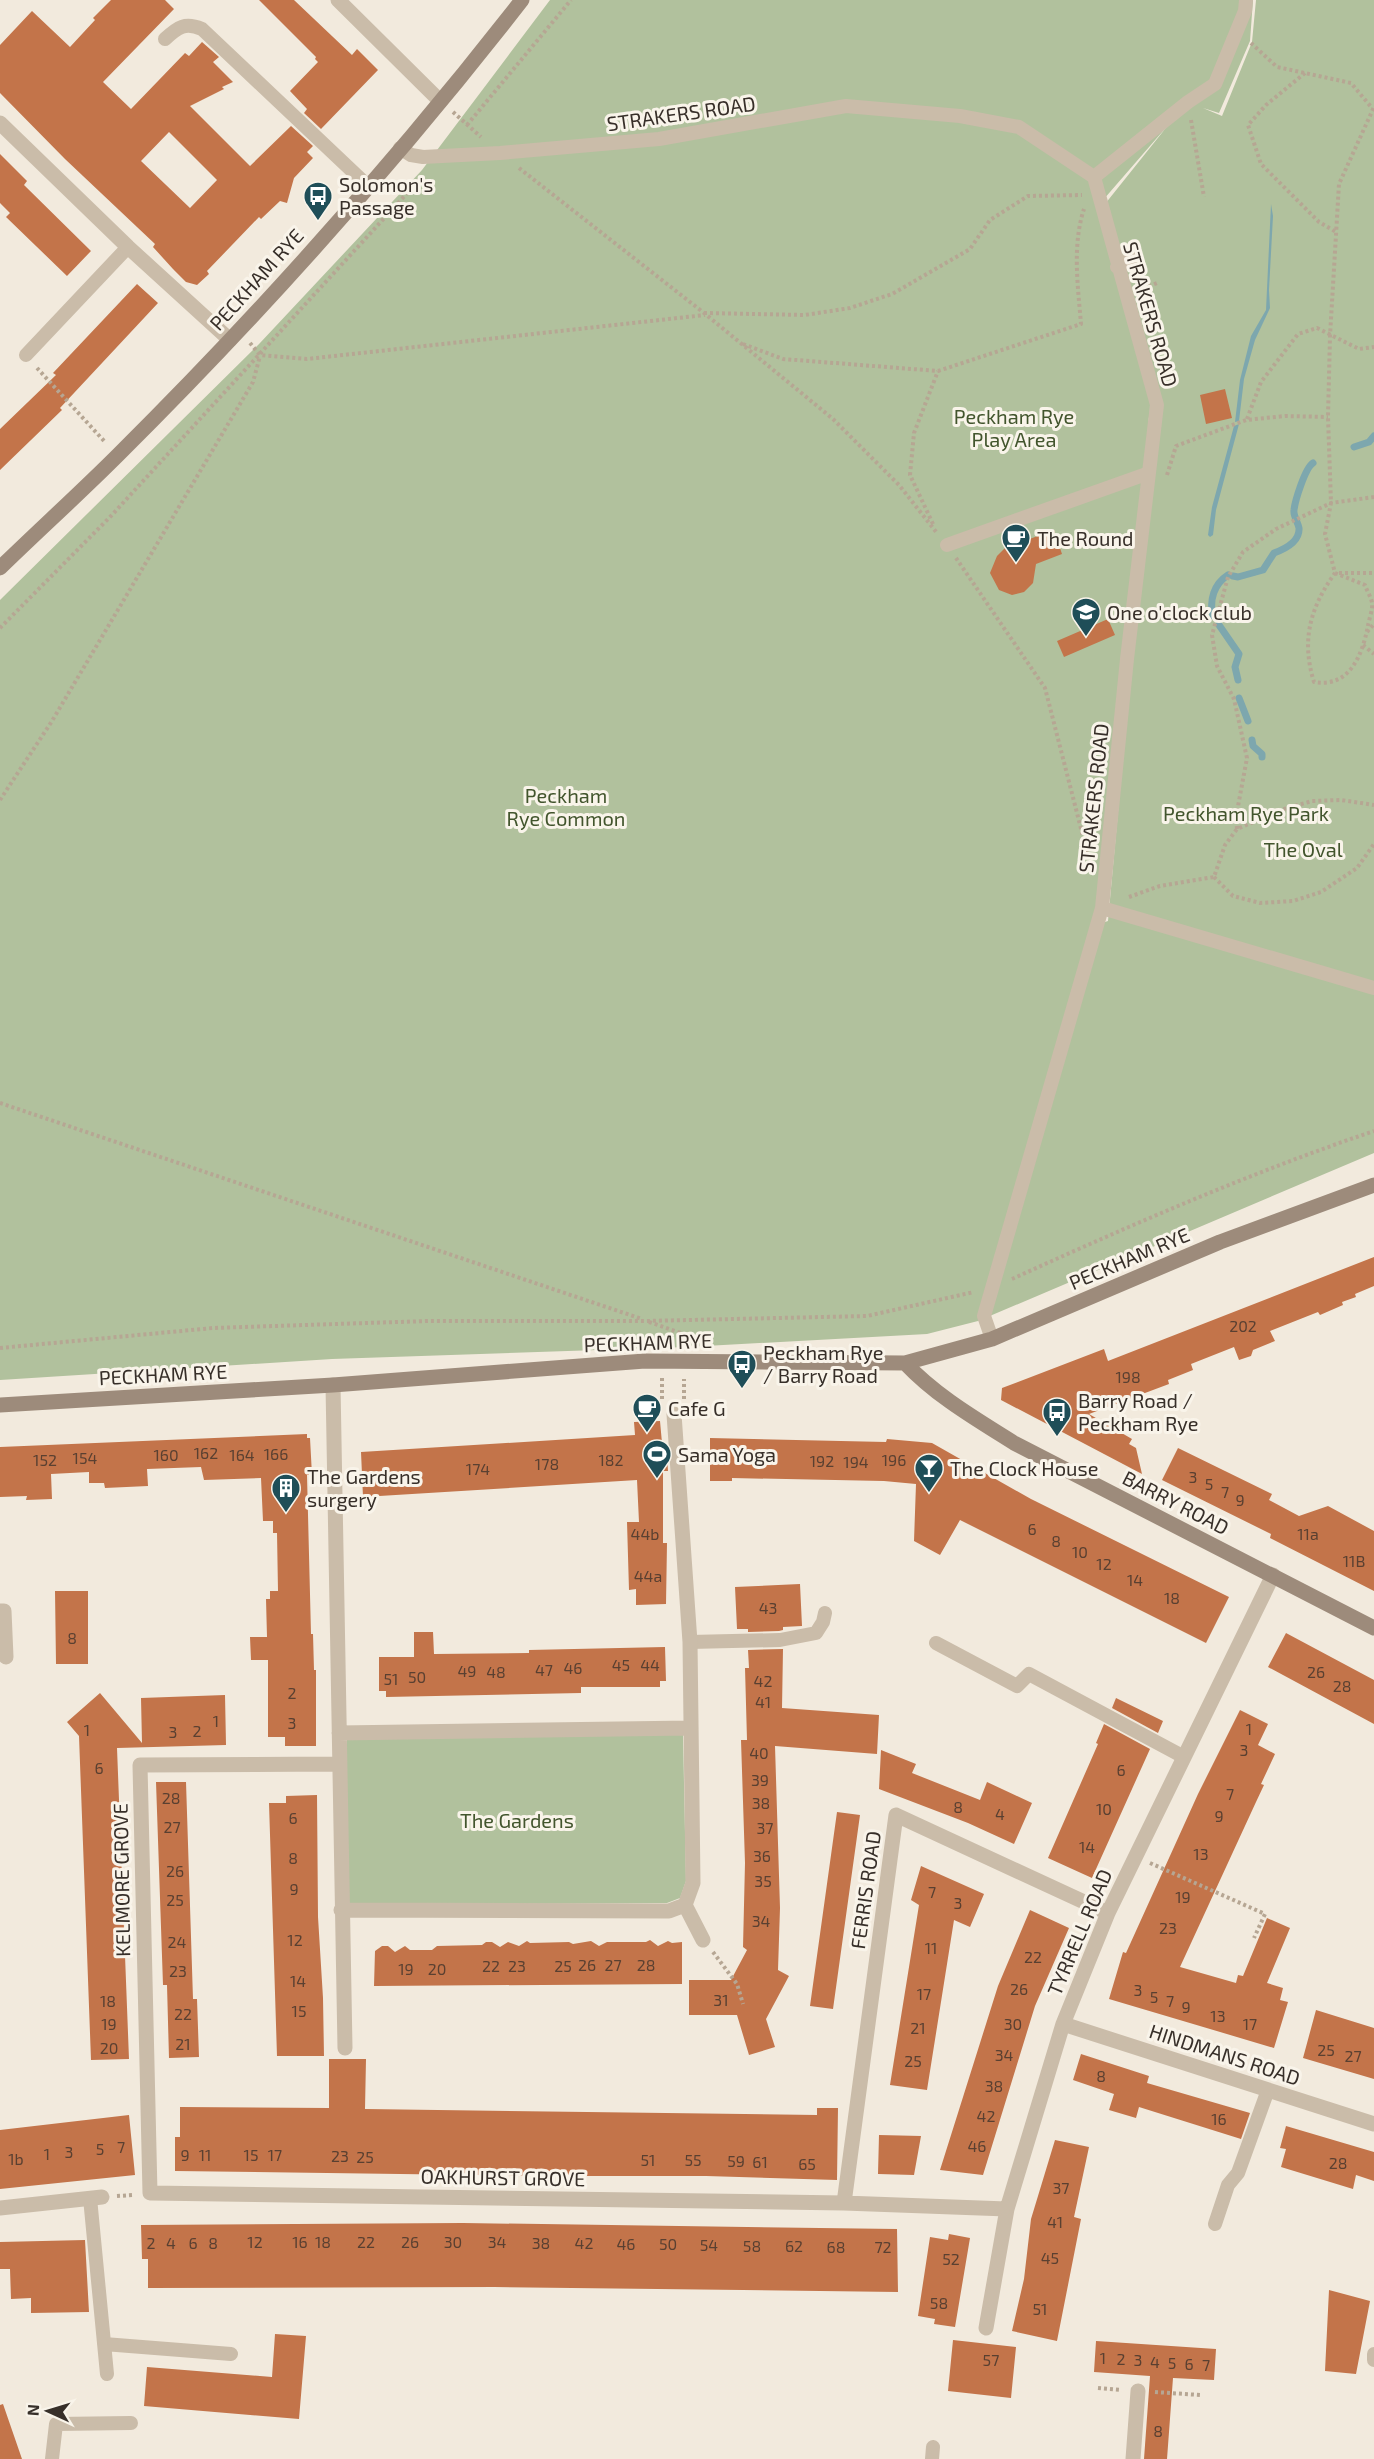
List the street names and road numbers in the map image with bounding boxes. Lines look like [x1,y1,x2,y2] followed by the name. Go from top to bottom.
[605,91,757,135] street label: STRAKERS ROAD
[204,223,308,335] street label: PECKHAM RYE
[1119,239,1183,389] street label: STRAKERS ROAD
[1073,722,1113,874] street label: STRAKERS ROAD
[1065,1222,1193,1294] street label: PECKHAM RYE
[583,1328,713,1356] street label: PECKHAM RYE
[98,1359,228,1389] street label: PECKHAM RYE
[1119,1465,1233,1539] street label: BARRY ROAD
[108,1803,134,1957] street label: KELMORE GROVE
[845,1829,885,1951] street label: FERRIS ROAD
[1042,1865,1116,1999] street label: TYRRELL ROAD
[1147,2018,1303,2090] street label: HINDMANS ROAD
[420,2164,586,2190] street label: OAKHURST GROVE

